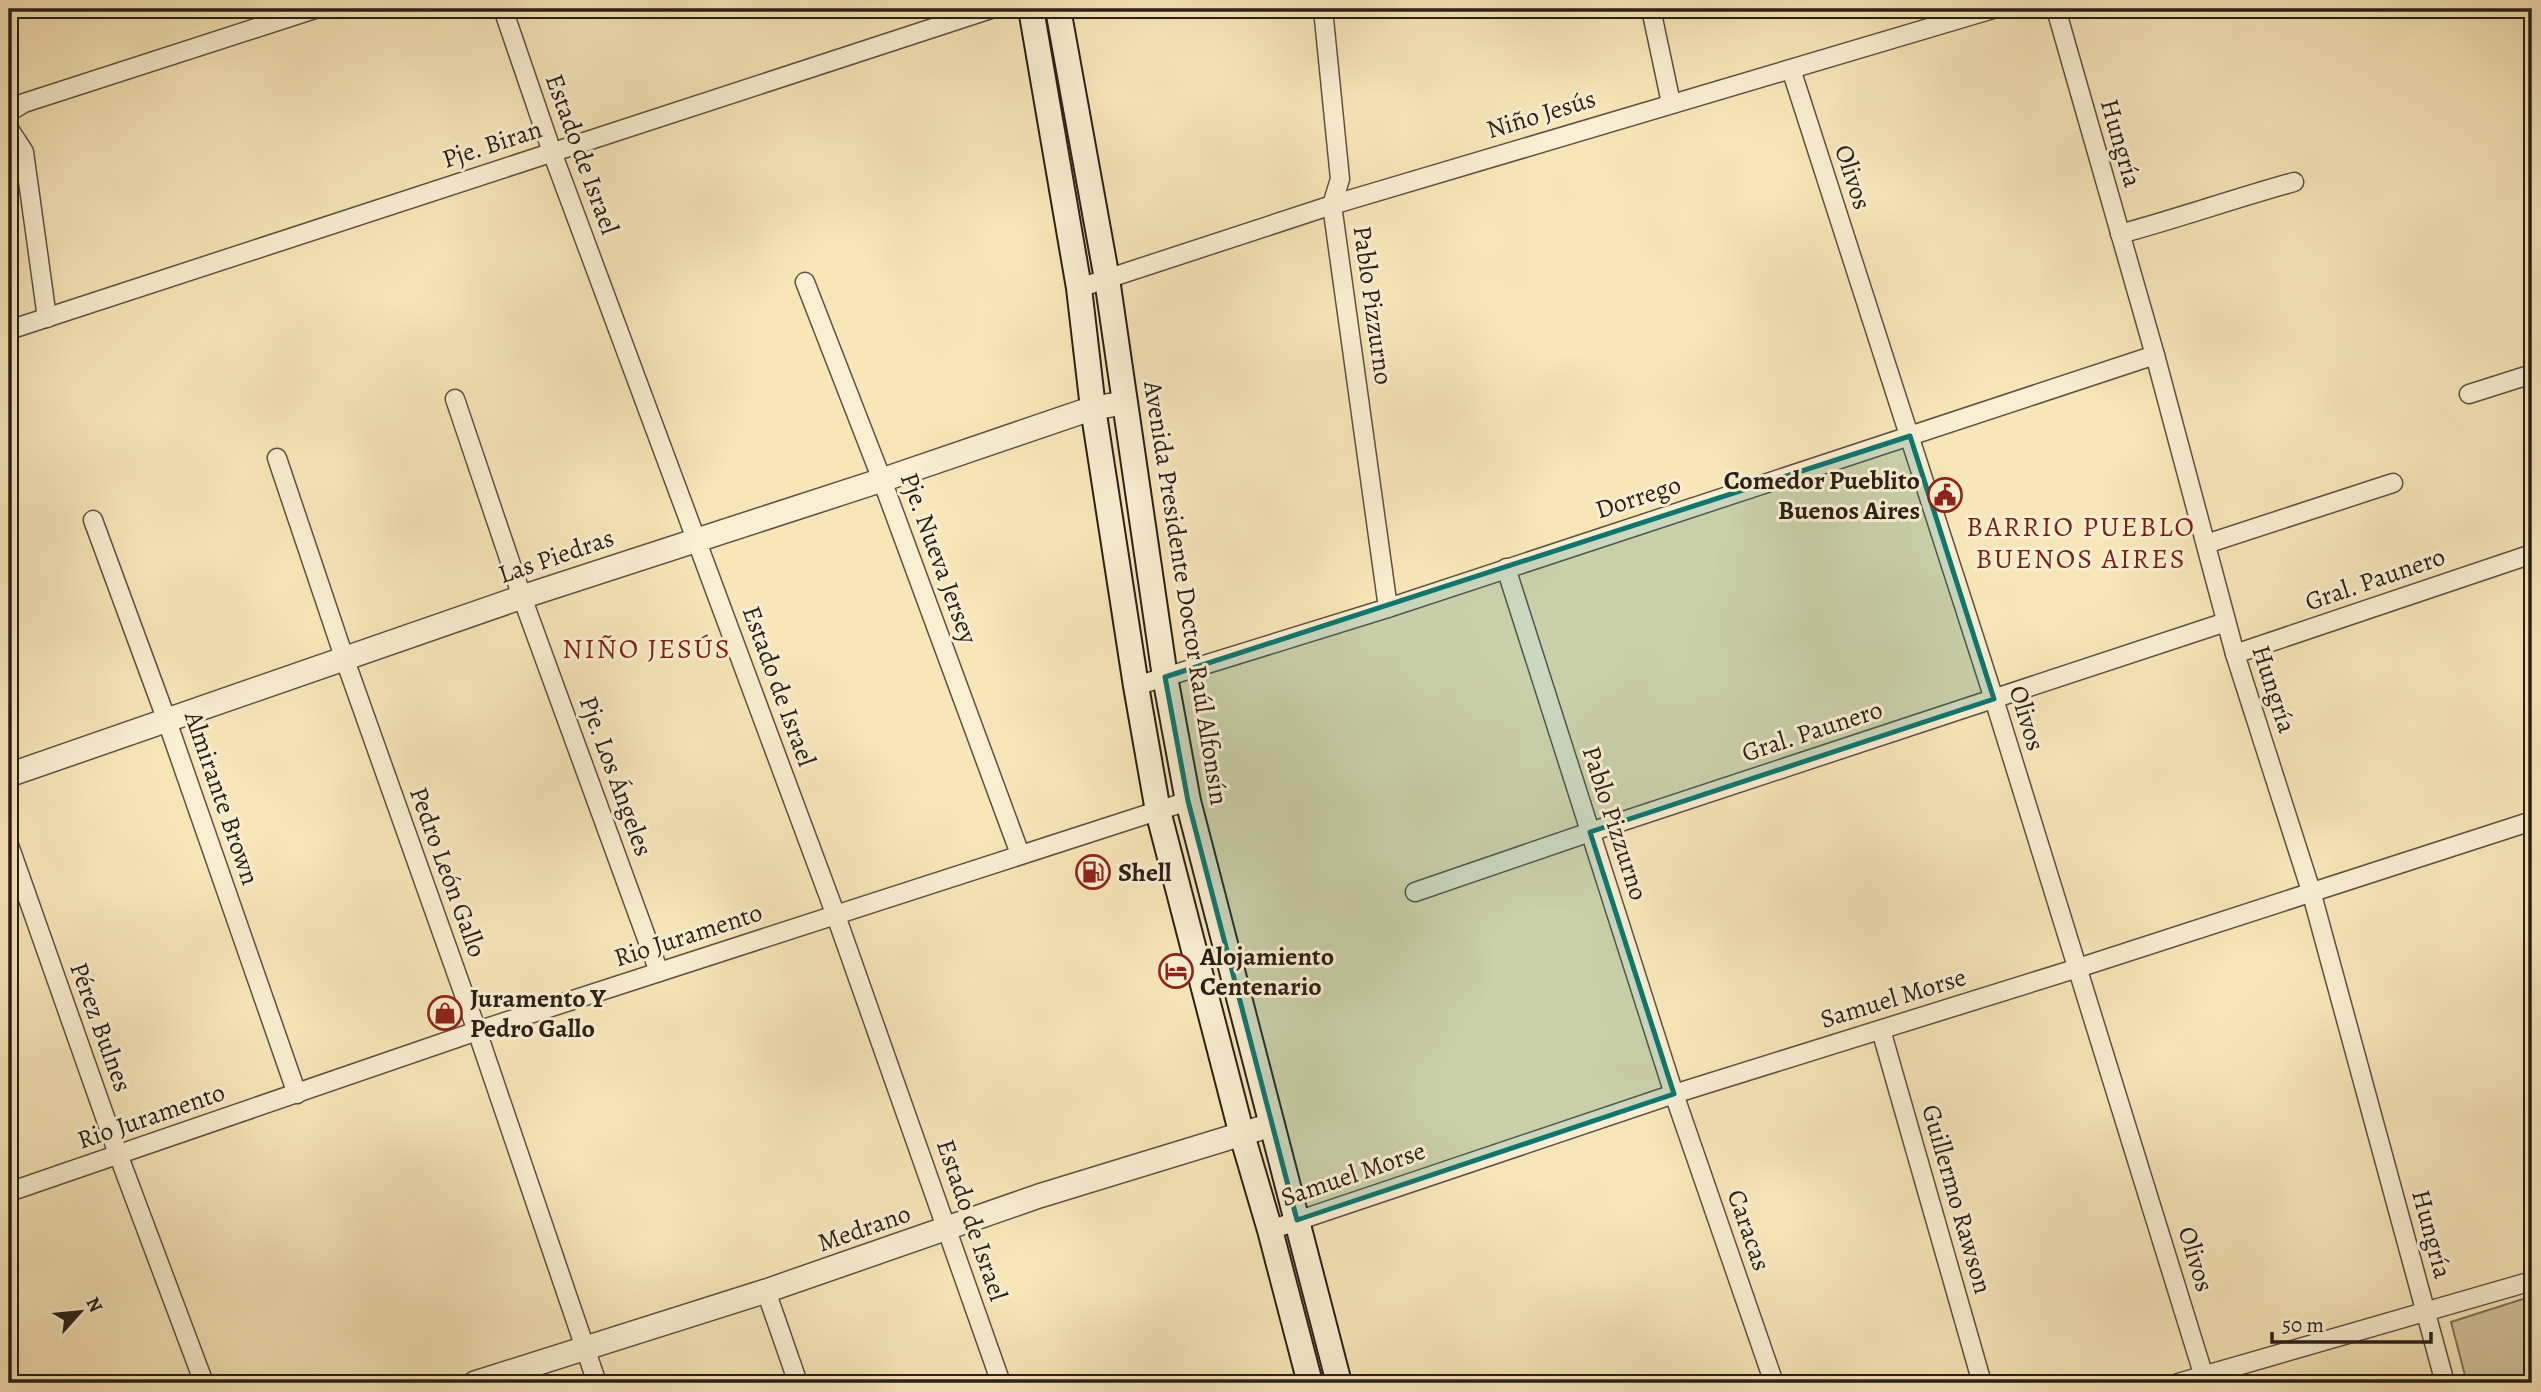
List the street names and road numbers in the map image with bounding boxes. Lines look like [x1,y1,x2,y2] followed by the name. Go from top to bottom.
[537,69,627,239] street label: Estado de Israel
[1482,81,1600,147] street label: Niño Jesús
[2092,95,2150,191] street label: Hungría
[438,111,546,177] street label: Pje. Biran
[1826,140,1880,214] street label: Olivos
[1345,223,1401,387] street label: Pablo Pizzurno
[1135,377,1237,808] street label: Avenida Presidente Doctor Raúl Alfonsín
[1591,467,1685,527] street label: Dorrego
[892,468,986,649] street label: Pje. Nueva Jersey
[493,520,619,592] street label: Las Piedras
[2300,539,2450,619] street label: Gral. Paunero
[734,601,824,771] street label: Estado de Israel
[2243,641,2305,737] street label: Hungría
[2001,681,2053,755] street label: Olivos
[571,691,661,861] street label: Pje. Los Ángeles
[1737,692,1887,770] street label: Gral. Paunero
[176,706,268,889] street label: Almirante Brown
[1574,741,1656,905] street label: Pablo Pizzurno
[401,782,495,962] street label: Pedro León Gallo
[609,895,767,975] street label: Rio Juramento
[61,957,141,1097] street label: Pérez Bulnes
[1816,959,1970,1037] street label: Samuel Morse
[73,1074,229,1158] street label: Rio Juramento
[1913,1100,2001,1298] street label: Guillermo Rawson
[1276,1133,1430,1215] street label: Samuel Morse
[928,1135,1016,1305] street label: Estado de Israel
[1719,1185,1779,1275] street label: Caracas
[2403,1186,2461,1282] street label: Hungría
[813,1196,915,1260] street label: Medrano
[2170,1222,2222,1296] street label: Olivos

